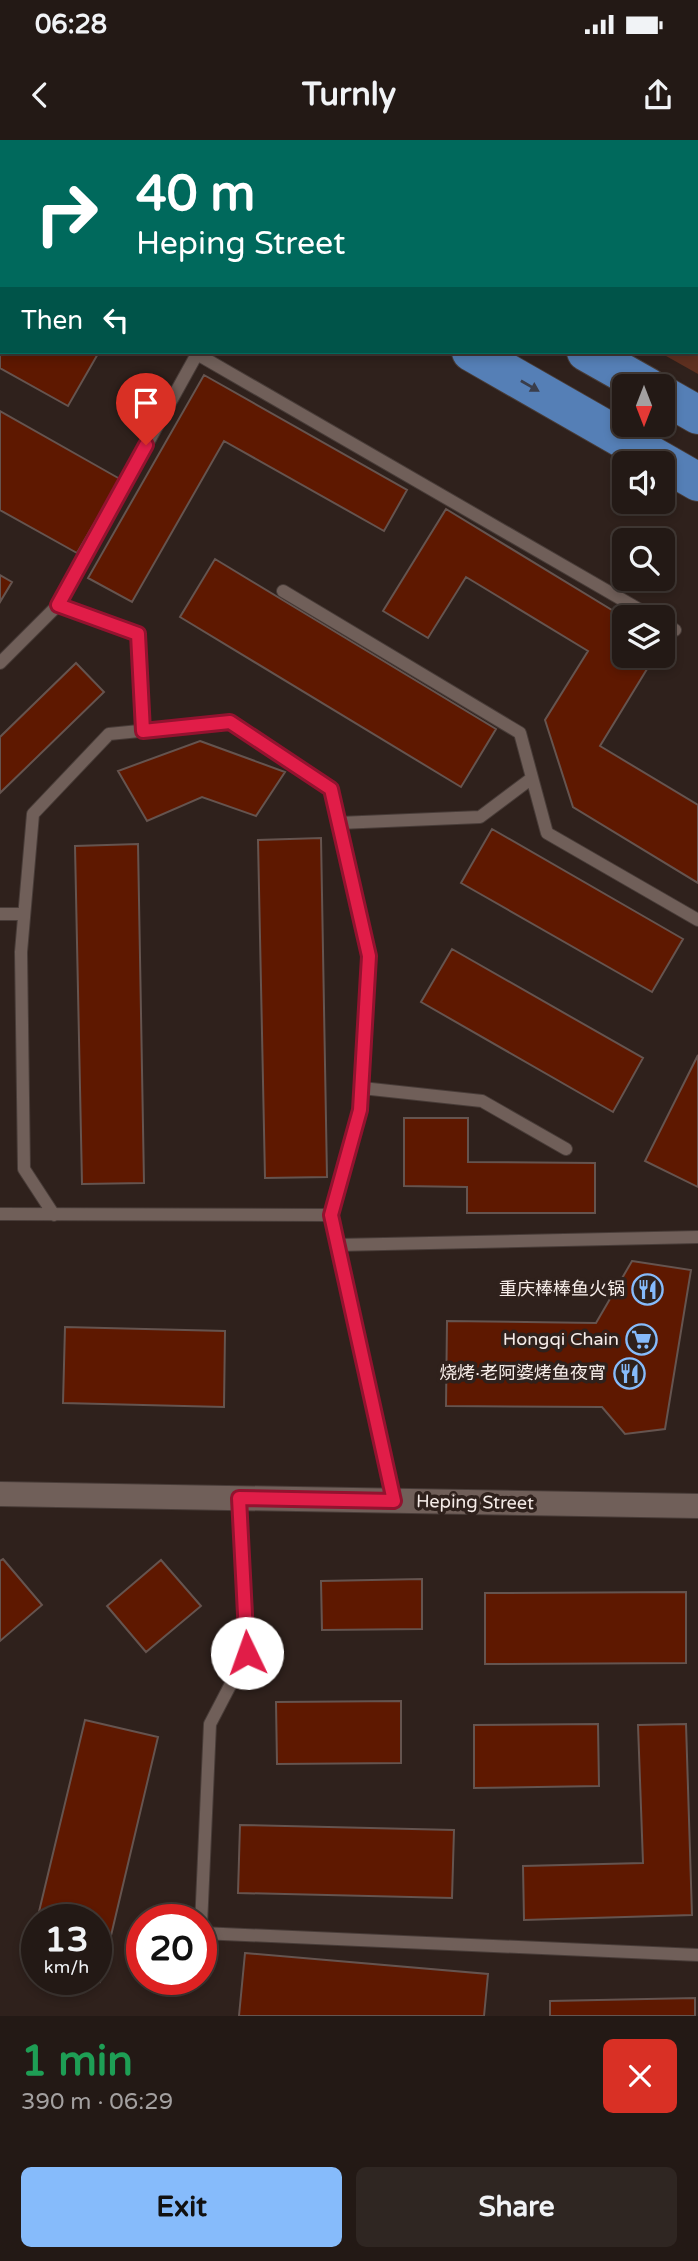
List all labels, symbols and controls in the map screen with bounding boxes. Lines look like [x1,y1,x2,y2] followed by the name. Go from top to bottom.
[35,9,107,40] text: 06:28
[21,76,59,114] icon: back
[302,76,396,114] text: Turnly
[639,76,677,114] icon: share
[136,165,255,224] text: 40 m
[21,168,112,259] icon: right
[136,225,345,263] text: Heping Street
[97,301,135,339] icon: left
[21,305,83,336] text: Then
[116,373,176,445] pin
[612,374,676,438] north arrow
[612,374,675,668] map controls
[520,380,540,392] one-way arrow
[127,384,165,422] icon: arrive
[612,451,675,514] button: sound
[612,528,675,591] button: search
[612,605,675,668] button: layers
[631,1272,665,1306] restaurant icon: 重庆棒棒鱼火锅
[499,1278,625,1300] place label: 重庆棒棒鱼火锅
[625,1322,659,1356] supermarket icon: Hongqi Chain
[503,1328,619,1350] place label: Hongqi Chain
[612,1356,646,1390] restaurant icon: 烧烤·老阿婆烤鱼夜宵
[439,1362,606,1384] place label: 烧烤·老阿婆烤鱼夜宵
[416,1490,534,1514] street label: Heping Street
[210,1616,284,1690] position arrow
[126,1904,217,1995] speed limit sign: 20
[45,1919,88,1961] text: 13
[44,1956,89,1978] text: km/h
[21,2036,133,2087] text: 1 min
[603,2039,677,2113] button: close
[21,2088,173,2116] text: 390 m · 06:29
[21,2167,342,2247] button: Exit
[356,2167,677,2247] button: Share

